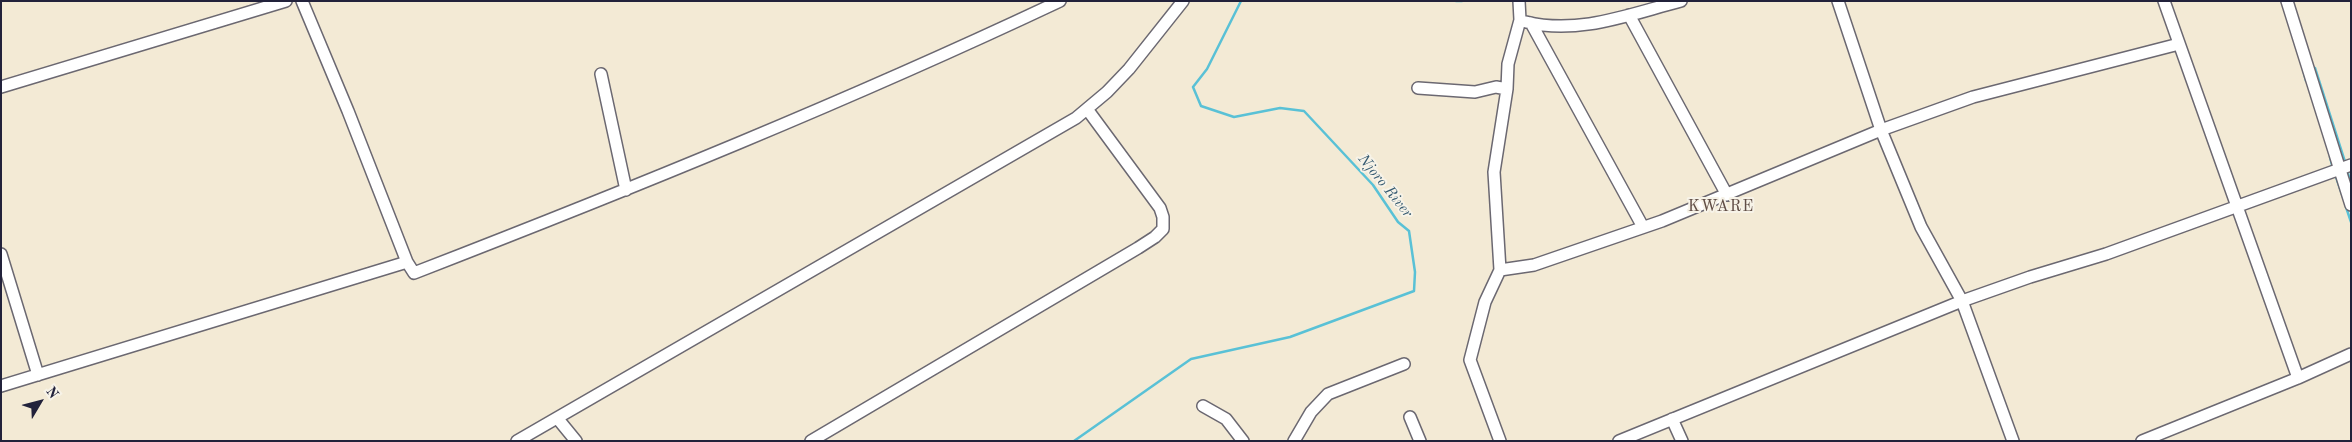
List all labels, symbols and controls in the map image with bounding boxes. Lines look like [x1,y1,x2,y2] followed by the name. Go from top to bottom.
[1354,151,1416,221] water label: Njoro River
[1687,197,1755,217] district label: KWARE
[15,377,65,427] north arrow
[43,384,61,401] text: N

